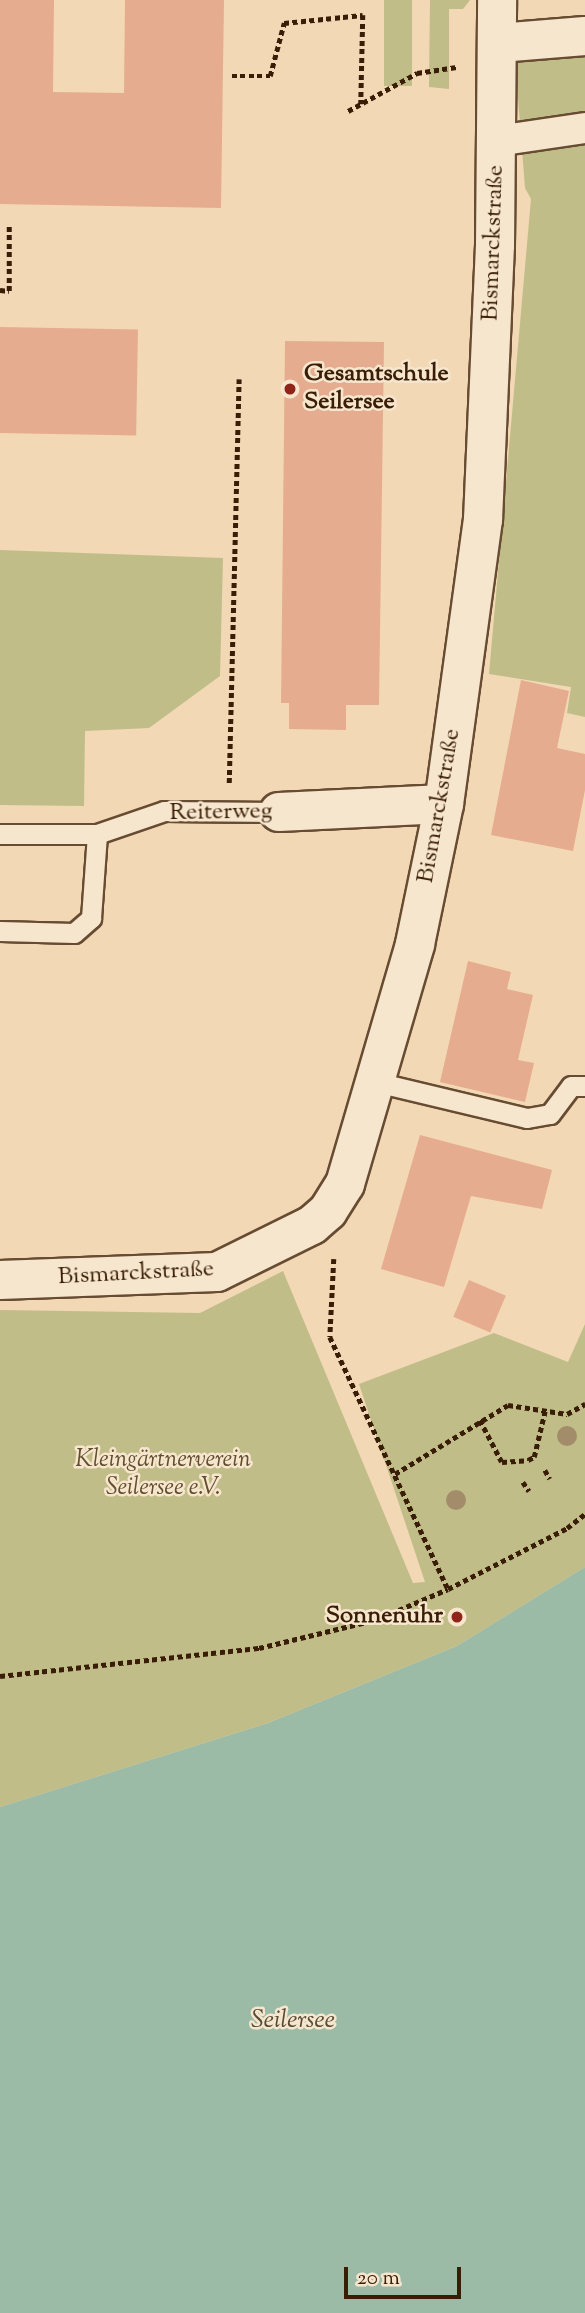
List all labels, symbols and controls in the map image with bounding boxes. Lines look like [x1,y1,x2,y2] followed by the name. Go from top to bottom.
[477,164,511,322] street label: Bismarckstraße
[304,361,449,417] place label: Gesamtschule Seilersee
[282,381,298,397] marker: Gesamtschule Seilersee
[412,727,468,885] street label: Bismarckstraße
[169,798,273,828] street label: Reiterweg
[57,1256,215,1292] street label: Bismarckstraße
[75,1447,251,1503] park label: Kleingärtnerverein Seilersee e.V.
[326,1603,443,1631] place label: Sonnenuhr
[449,1609,465,1625] marker: Sonnenuhr
[251,2005,335,2037] water label: Seilersee
[347,2254,464,2298] scale bar
[357,2264,400,2294] text: 20 m

